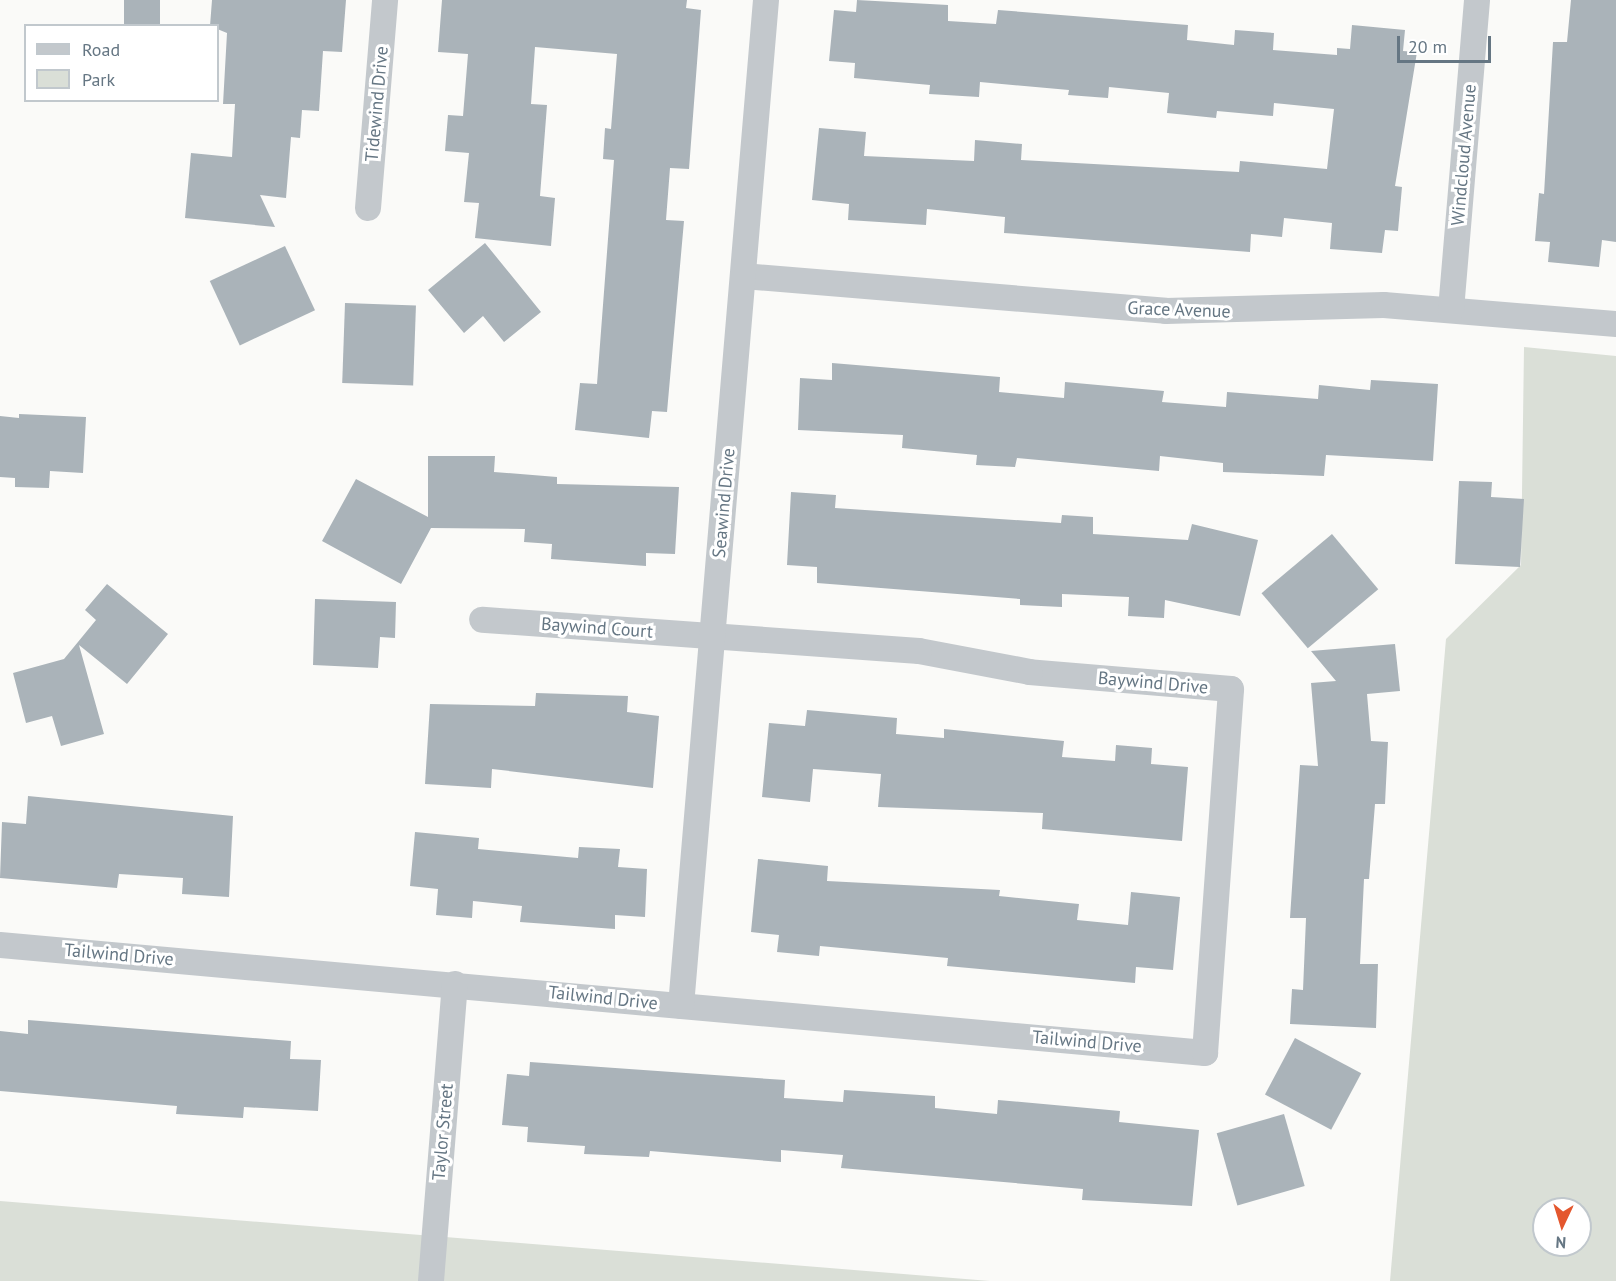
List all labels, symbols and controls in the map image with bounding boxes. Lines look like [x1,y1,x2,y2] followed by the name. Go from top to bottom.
[24,24,219,102] legend
[1400,24,1494,62] scale bar
[1408,35,1447,58] text: 20 m
[82,38,120,61] text: Road
[361,45,393,163] street label: Tidewind Drive
[82,68,115,91] text: Park
[1447,83,1481,227] street label: Windcloud Avenue
[1127,297,1231,323] street label: Grace Avenue
[708,447,740,559] street label: Seawind Drive
[540,613,654,643] street label: Baywind Court
[1097,667,1209,699] street label: Baywind Drive
[63,939,175,971] street label: Tailwind Drive
[547,982,659,1014] street label: Tailwind Drive
[1031,1026,1143,1058] street label: Tailwind Drive
[428,1083,458,1181] street label: Taylor Street
[1532,1197,1592,1257] north arrow
[1555,1233,1567,1253] text: N

